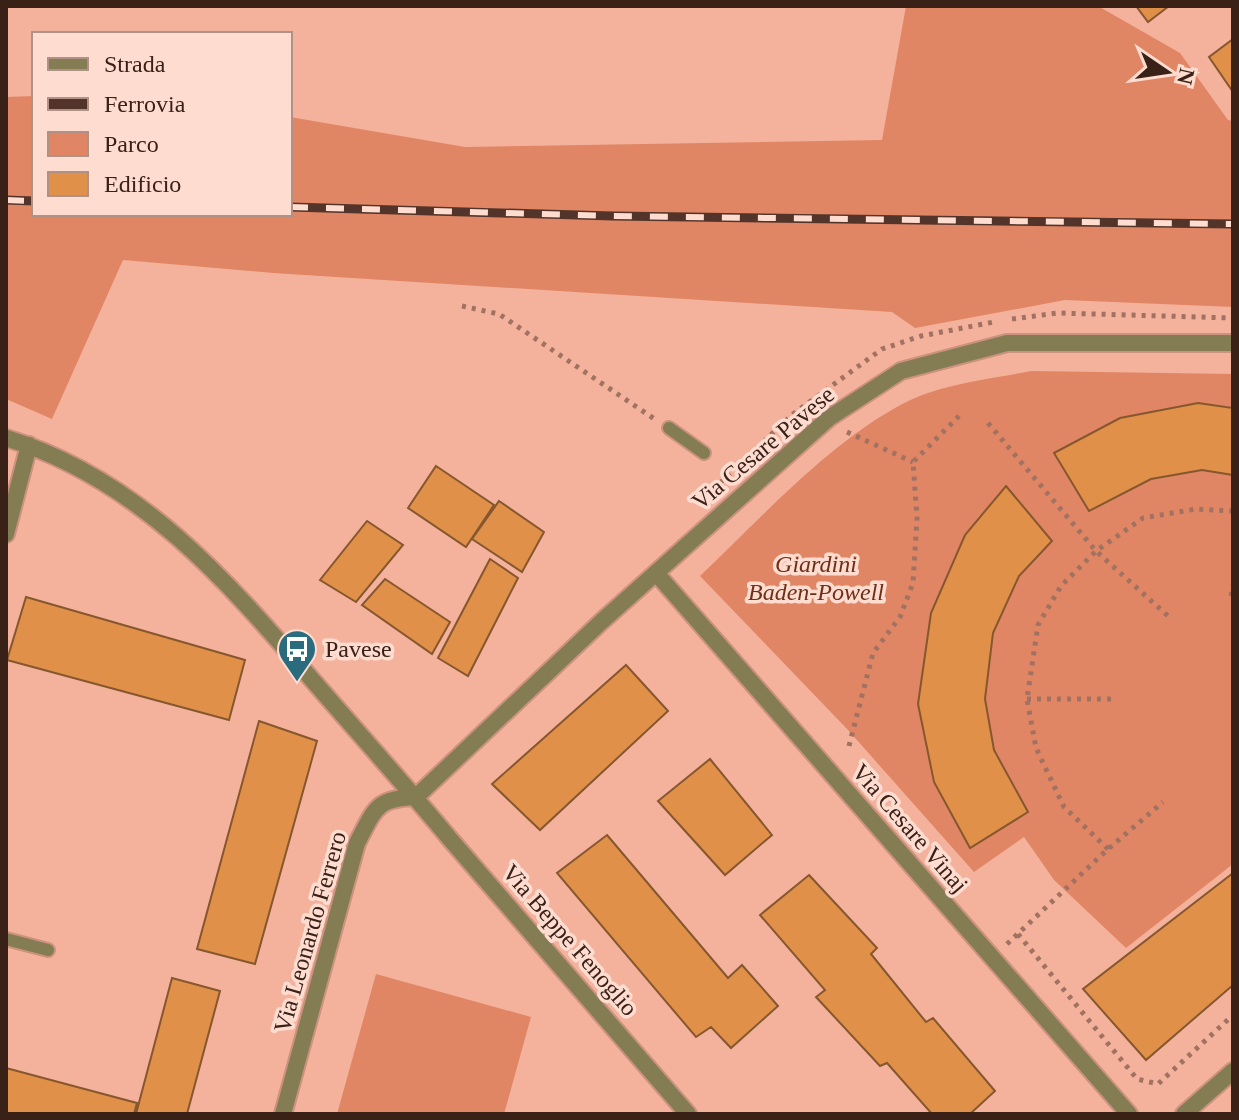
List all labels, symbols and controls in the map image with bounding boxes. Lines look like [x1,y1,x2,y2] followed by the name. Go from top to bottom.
[32,32,292,216] legend
[1127,32,1207,112] north arrow
[104,51,166,77] text: Strada
[1172,66,1200,87] text: N
[104,91,186,117] text: Ferrovia
[104,131,159,157] text: Parco
[104,171,181,197] text: Edificio
[687,381,839,515] street label: Via Cesare Pavese
[748,551,884,605] park label: Giardini Baden-Powell
[276,628,318,683] bus stop icon: Pavese
[325,636,392,662] place label: Pavese
[847,758,973,898] street label: Via Cesare Vinaj
[269,829,351,1035] street label: Via Leonardo Ferrero
[497,859,643,1021] street label: Via Beppe Fenoglio

